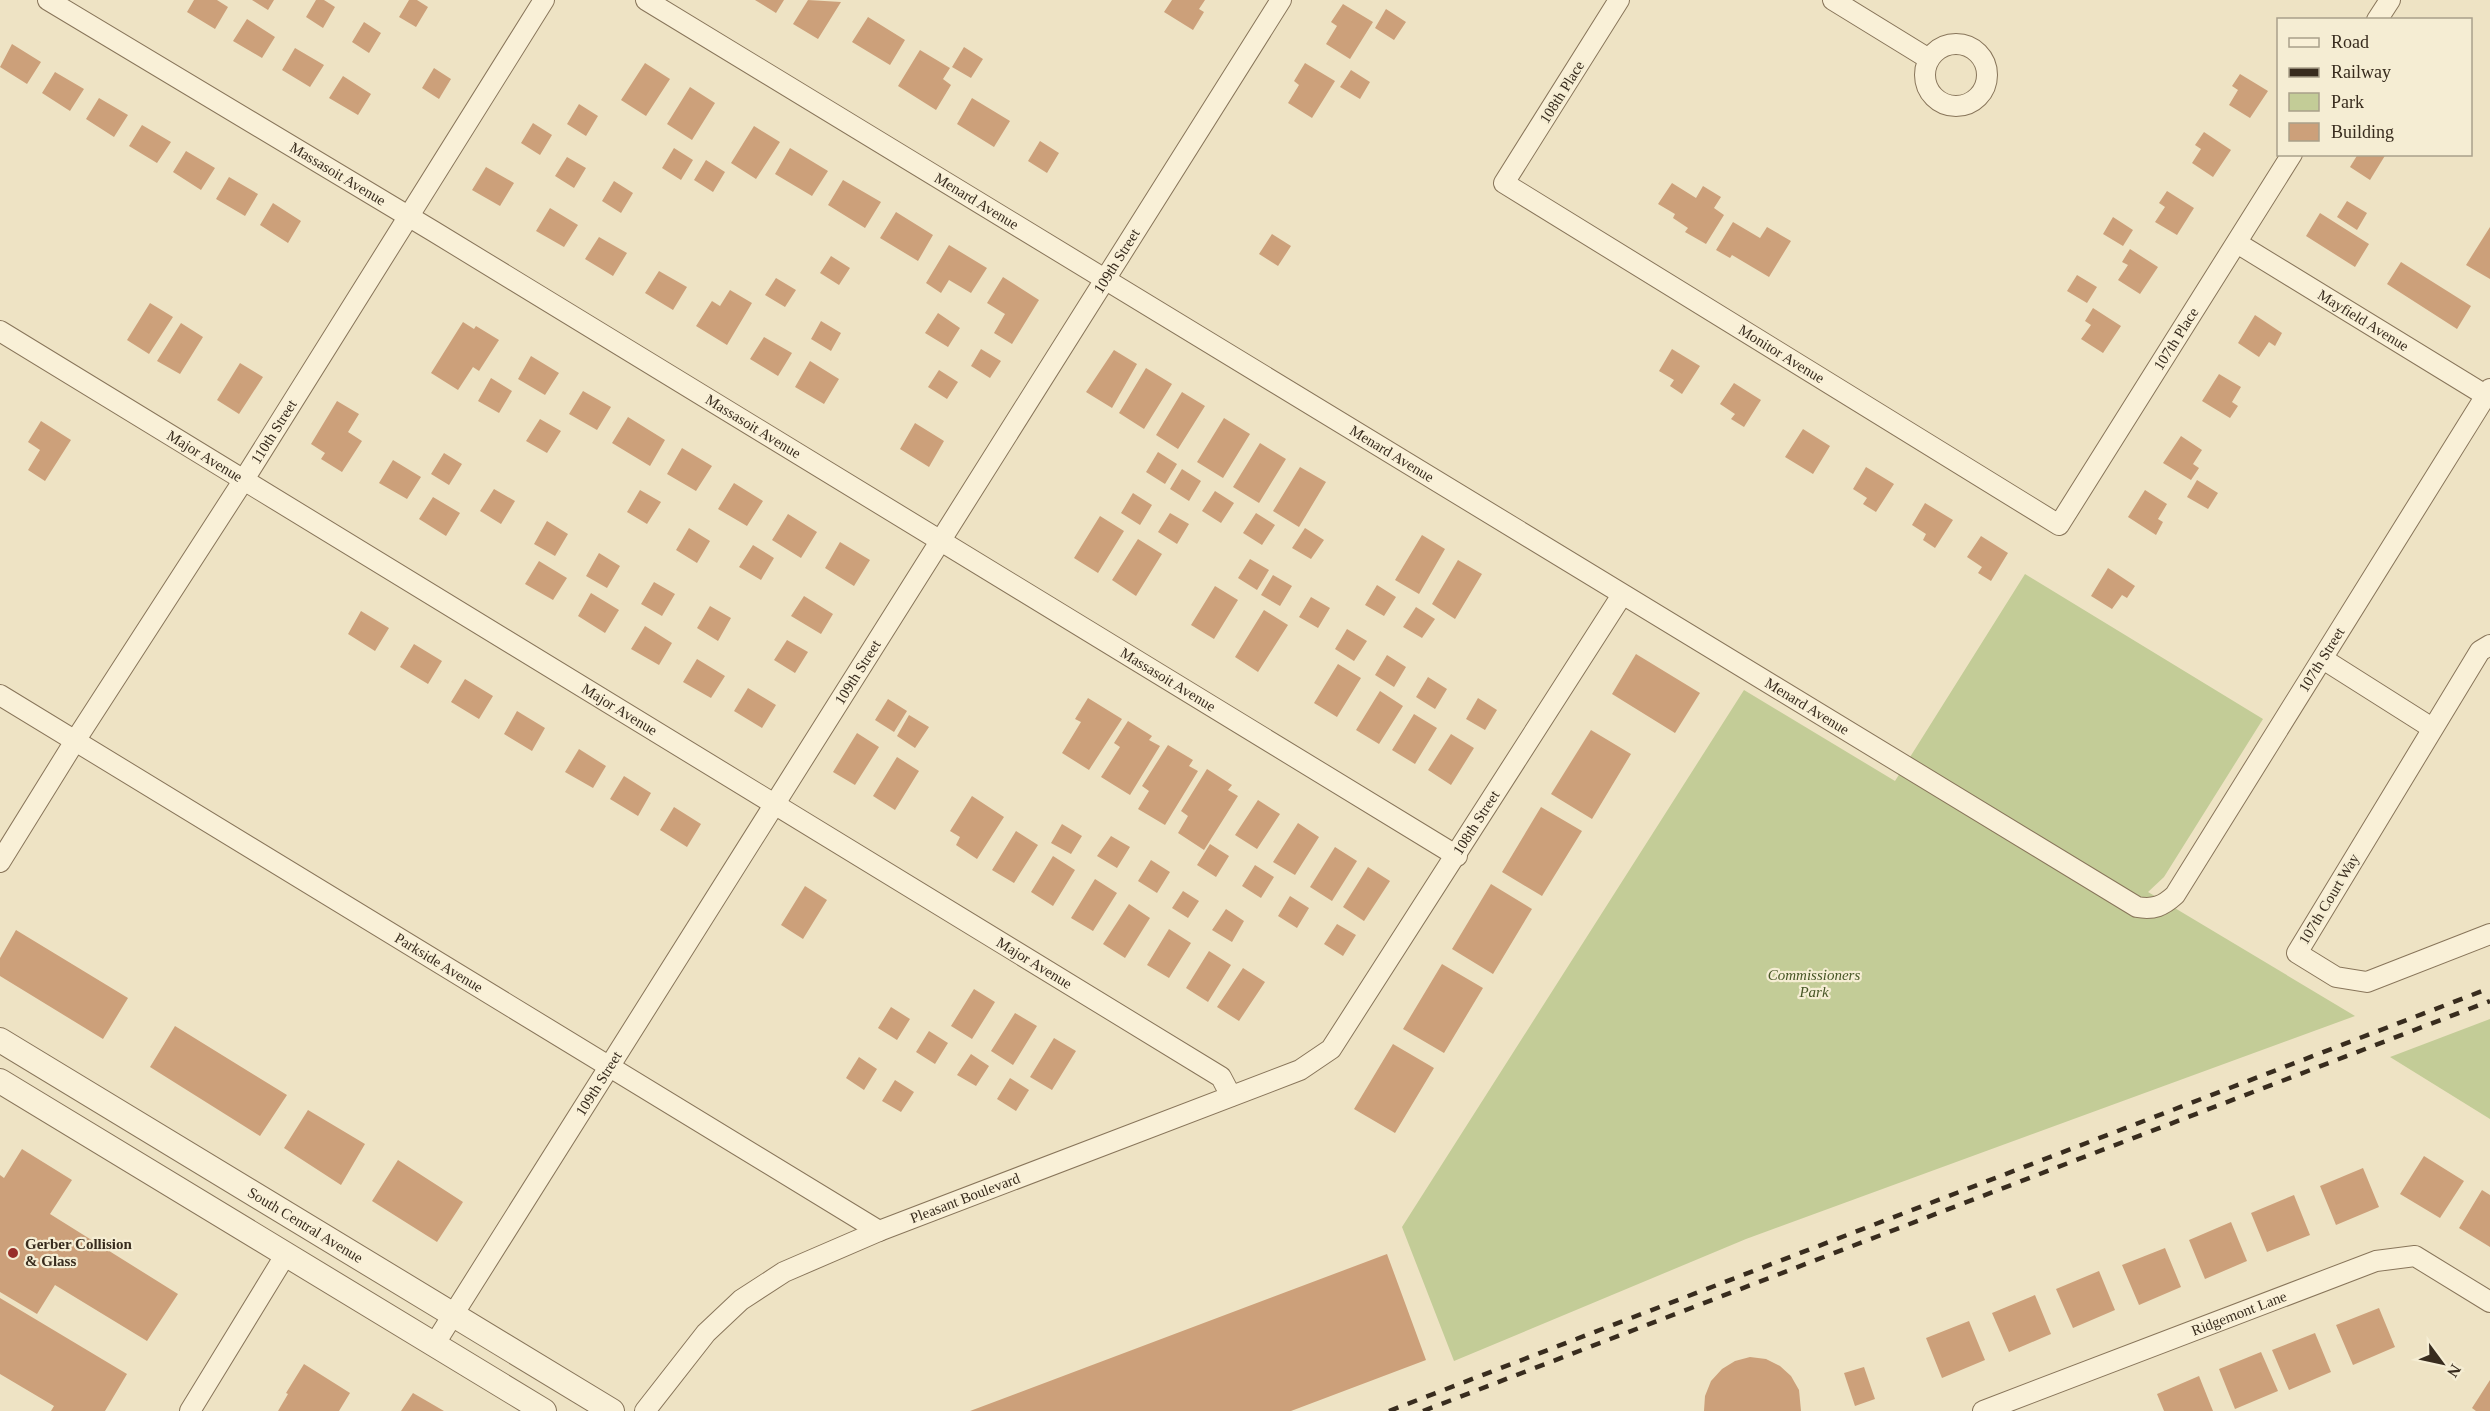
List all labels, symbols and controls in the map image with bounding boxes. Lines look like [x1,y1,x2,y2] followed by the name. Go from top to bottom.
[2277,18,2472,156] legend
[2331,32,2369,52] text: Road
[1537,58,1588,126] street label: 108th Place
[2331,62,2391,82] text: Railway
[2331,92,2364,112] text: Park
[2331,122,2394,142] text: Building
[287,139,389,209] street label: Massasoit Avenue
[932,170,1022,233] street label: Menard Avenue
[1090,225,1143,296] street label: 109th Street
[2315,286,2412,354] street label: Mayfield Avenue
[2150,304,2202,373] street label: 107th Place
[1736,322,1827,387] street label: Monitor Avenue
[703,391,804,462] street label: Massasoit Avenue
[248,396,300,467] street label: 110th Street
[1347,422,1437,485] street label: Menard Avenue
[164,427,246,485] street label: Major Avenue
[2295,624,2348,695] street label: 107th Street
[831,636,884,707] street label: 109th Street
[1117,644,1219,715] street label: Massasoit Avenue
[1762,675,1852,738] street label: Menard Avenue
[579,680,660,739] street label: Major Avenue
[1450,787,1503,858] street label: 108th Street
[2296,850,2363,947] street label: 107th Court Way
[392,930,486,996] street label: Parkside Avenue
[994,934,1075,992] street label: Major Avenue
[1768,967,1860,1000] park label: Commissioners Park
[572,1048,625,1119] street label: 109th Street
[908,1170,1023,1226] street label: Pleasant Boulevard
[245,1184,366,1266] street label: South Central Avenue
[25,1236,132,1269] place label: Gerber Collision & Glass
[6,1246,20,1260] marker: Gerber Collision & Glass
[2189,1288,2289,1339] street label: Ridgemont Lane
[2412,1333,2472,1393] north arrow
[2444,1361,2464,1381] text: N

